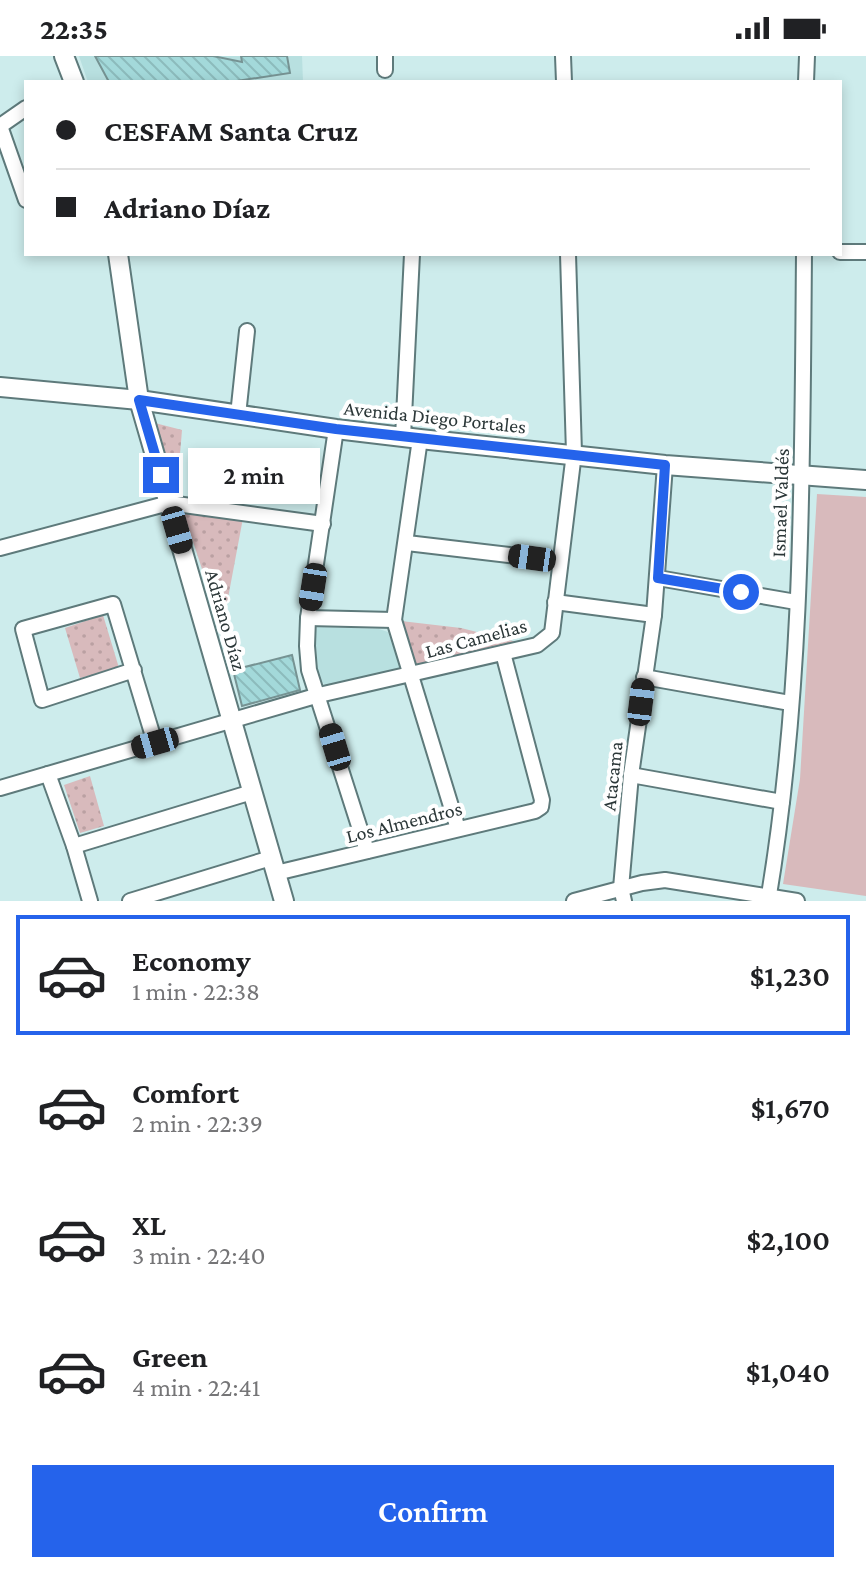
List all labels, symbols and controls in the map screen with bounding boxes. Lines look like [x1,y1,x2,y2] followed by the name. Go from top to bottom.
[40,12,108,45] text: 22:35
[104,114,358,147] text: CESFAM Santa Cruz
[104,191,270,224] text: Adriano Díaz
[343,396,527,439] street label: Avenida Diego Portales
[189,447,321,503] callout: 2 min
[767,448,793,558] street label: Ismael Valdés
[143,457,179,493] route end
[223,461,285,490] text: 2 min
[159,504,195,556] car
[507,543,557,573] car
[297,561,329,613] car
[201,567,251,673] street label: Adriano Díaz
[723,574,759,610] route start
[423,614,529,662] street label: Las Camelias
[626,677,656,727] car
[317,721,353,773] car
[129,725,181,761] car
[597,740,627,812] street label: Atacama
[344,797,464,847] street label: Los Almendros
[36,939,108,1011] icon: car
[132,944,251,977] text: Economy
[750,959,830,992] text: $1,230
[132,977,260,1006] text: 1 min · 22:38
[36,1071,108,1143] icon: car
[132,1076,239,1109] text: Comfort
[751,1091,830,1124] text: $1,670
[132,1109,263,1138] text: 2 min · 22:39
[36,1203,108,1275] icon: car
[132,1208,166,1241] text: XL
[747,1223,830,1256] text: $2,100
[132,1241,265,1270] text: 3 min · 22:40
[36,1335,108,1407] icon: car
[132,1340,208,1373] text: Green
[746,1355,830,1388] text: $1,040
[132,1373,260,1402] text: 4 min · 22:41
[32,1465,834,1557] button: Confirm

